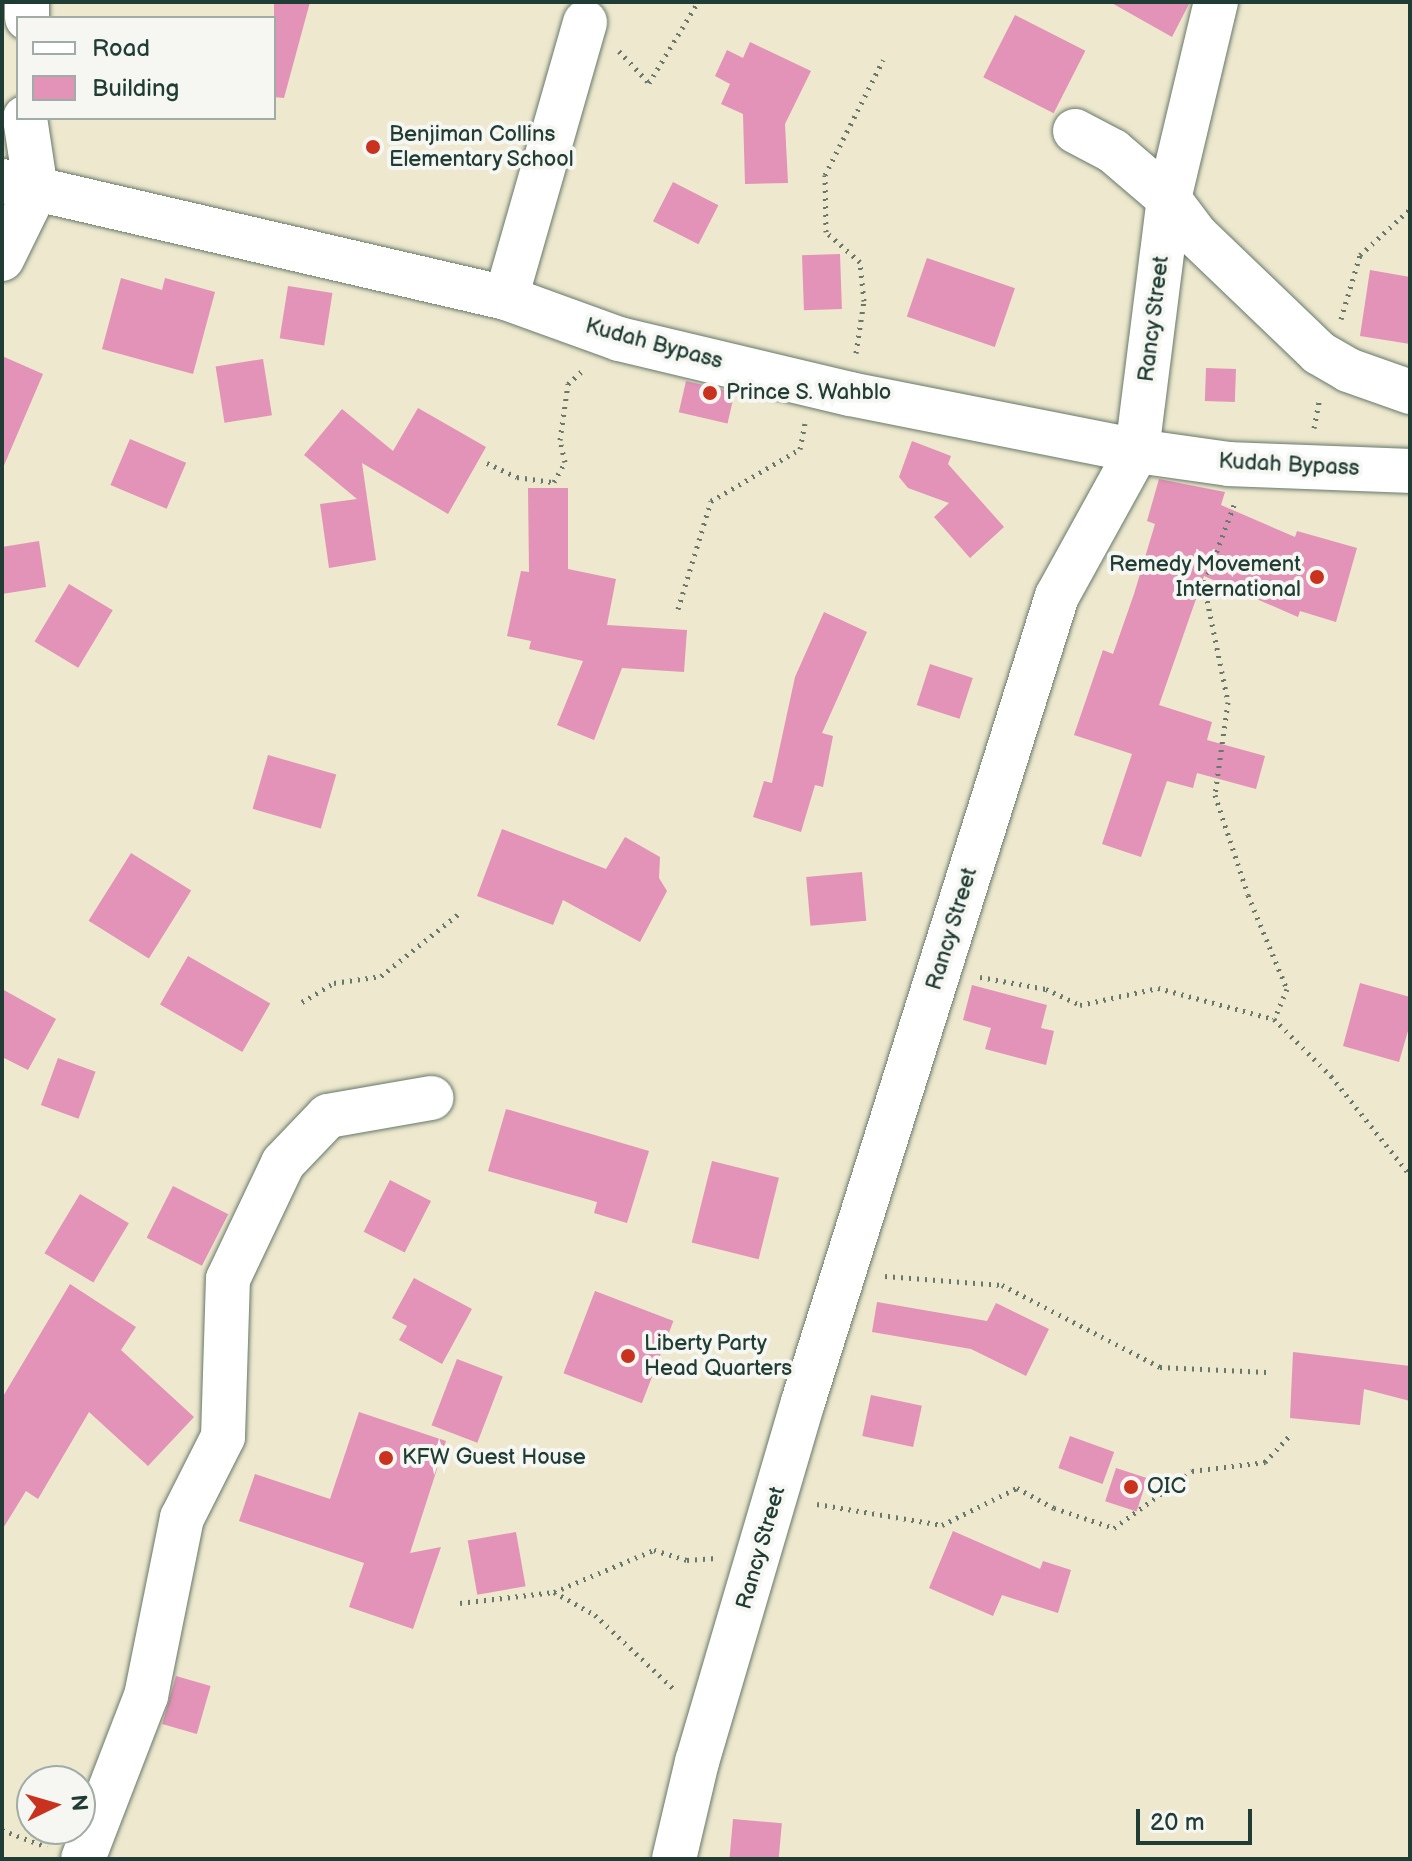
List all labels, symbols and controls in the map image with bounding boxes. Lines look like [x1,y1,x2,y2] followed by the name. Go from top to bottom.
[16,16,276,120] legend
[92,34,150,63] text: Road
[92,74,179,103] text: Building
[389,121,575,172] place label: Benjiman Collins Elementary School
[364,138,382,156] marker: Benjiman Collins Elementary School
[1133,254,1175,384] street label: Rancy Street
[582,313,726,375] street label: Kudah Bypass
[726,380,892,406] place label: Prince S. Wahblo
[701,384,719,402] marker: Prince S. Wahblo
[1218,448,1360,482] street label: Kudah Bypass
[1107,551,1301,602] place label: Remedy Movement International
[1308,568,1326,586] marker: Remedy Movement International
[921,864,983,994] street label: Rancy Street
[644,1330,792,1382] place label: Liberty Party Head Quarters
[619,1347,637,1365] marker: Liberty Party Head Quarters
[402,1445,586,1471] place label: KFW Guest House
[377,1449,395,1467] marker: KFW Guest House
[1147,1474,1186,1500] place label: OIC
[1122,1478,1140,1496] marker: OIC
[731,1483,791,1613] street label: Rancy Street
[16,1765,96,1845] north arrow
[1140,1793,1256,1843] scale bar
[64,1794,93,1812] text: N
[1150,1808,1205,1837] text: 20 m

